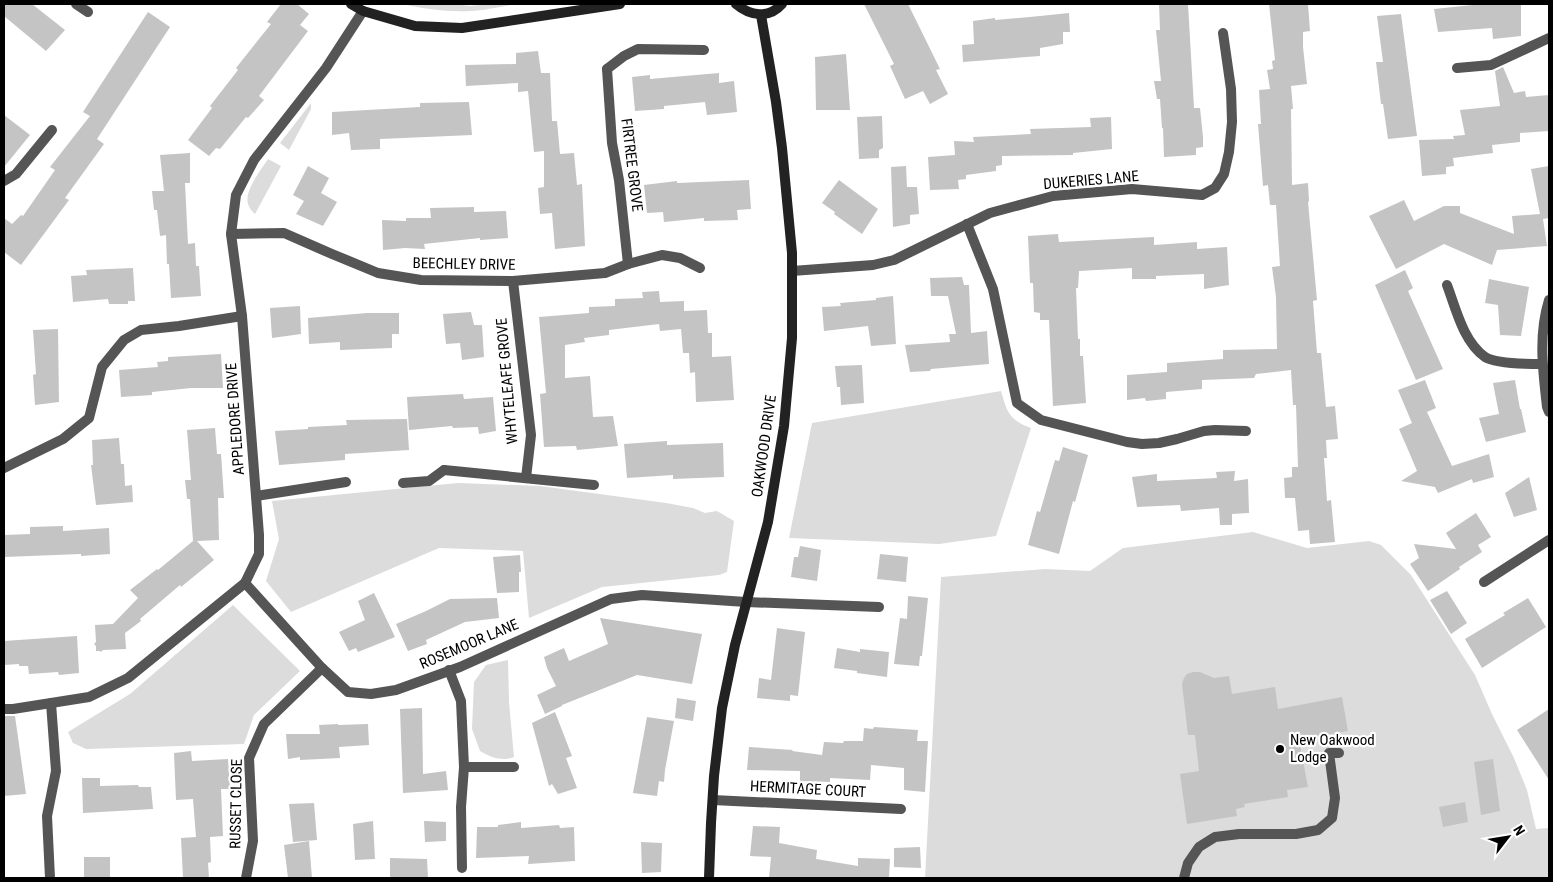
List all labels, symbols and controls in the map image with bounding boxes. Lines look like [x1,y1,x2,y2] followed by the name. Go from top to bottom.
[617,117,647,213] street label: FIRTREE GROVE
[1043,167,1139,193] street label: DUKERIES LANE
[412,254,516,274] street label: BEECHLEY DRIVE
[493,317,521,445] street label: WHYTELEAFE GROVE
[222,362,248,476] street label: APPLEDORE DRIVE
[748,394,780,498] street label: OAKWOOD DRIVE
[417,615,521,673] street label: ROSEMOOR LANE
[1290,731,1375,766] place label: New Oakwood Lodge
[1274,743,1286,755] marker: New Oakwood Lodge
[226,759,246,849] street label: RUSSET CLOSE
[749,777,867,801] street label: HERMITAGE COURT
[1483,812,1533,862] north arrow
[1510,823,1528,838] text: N

